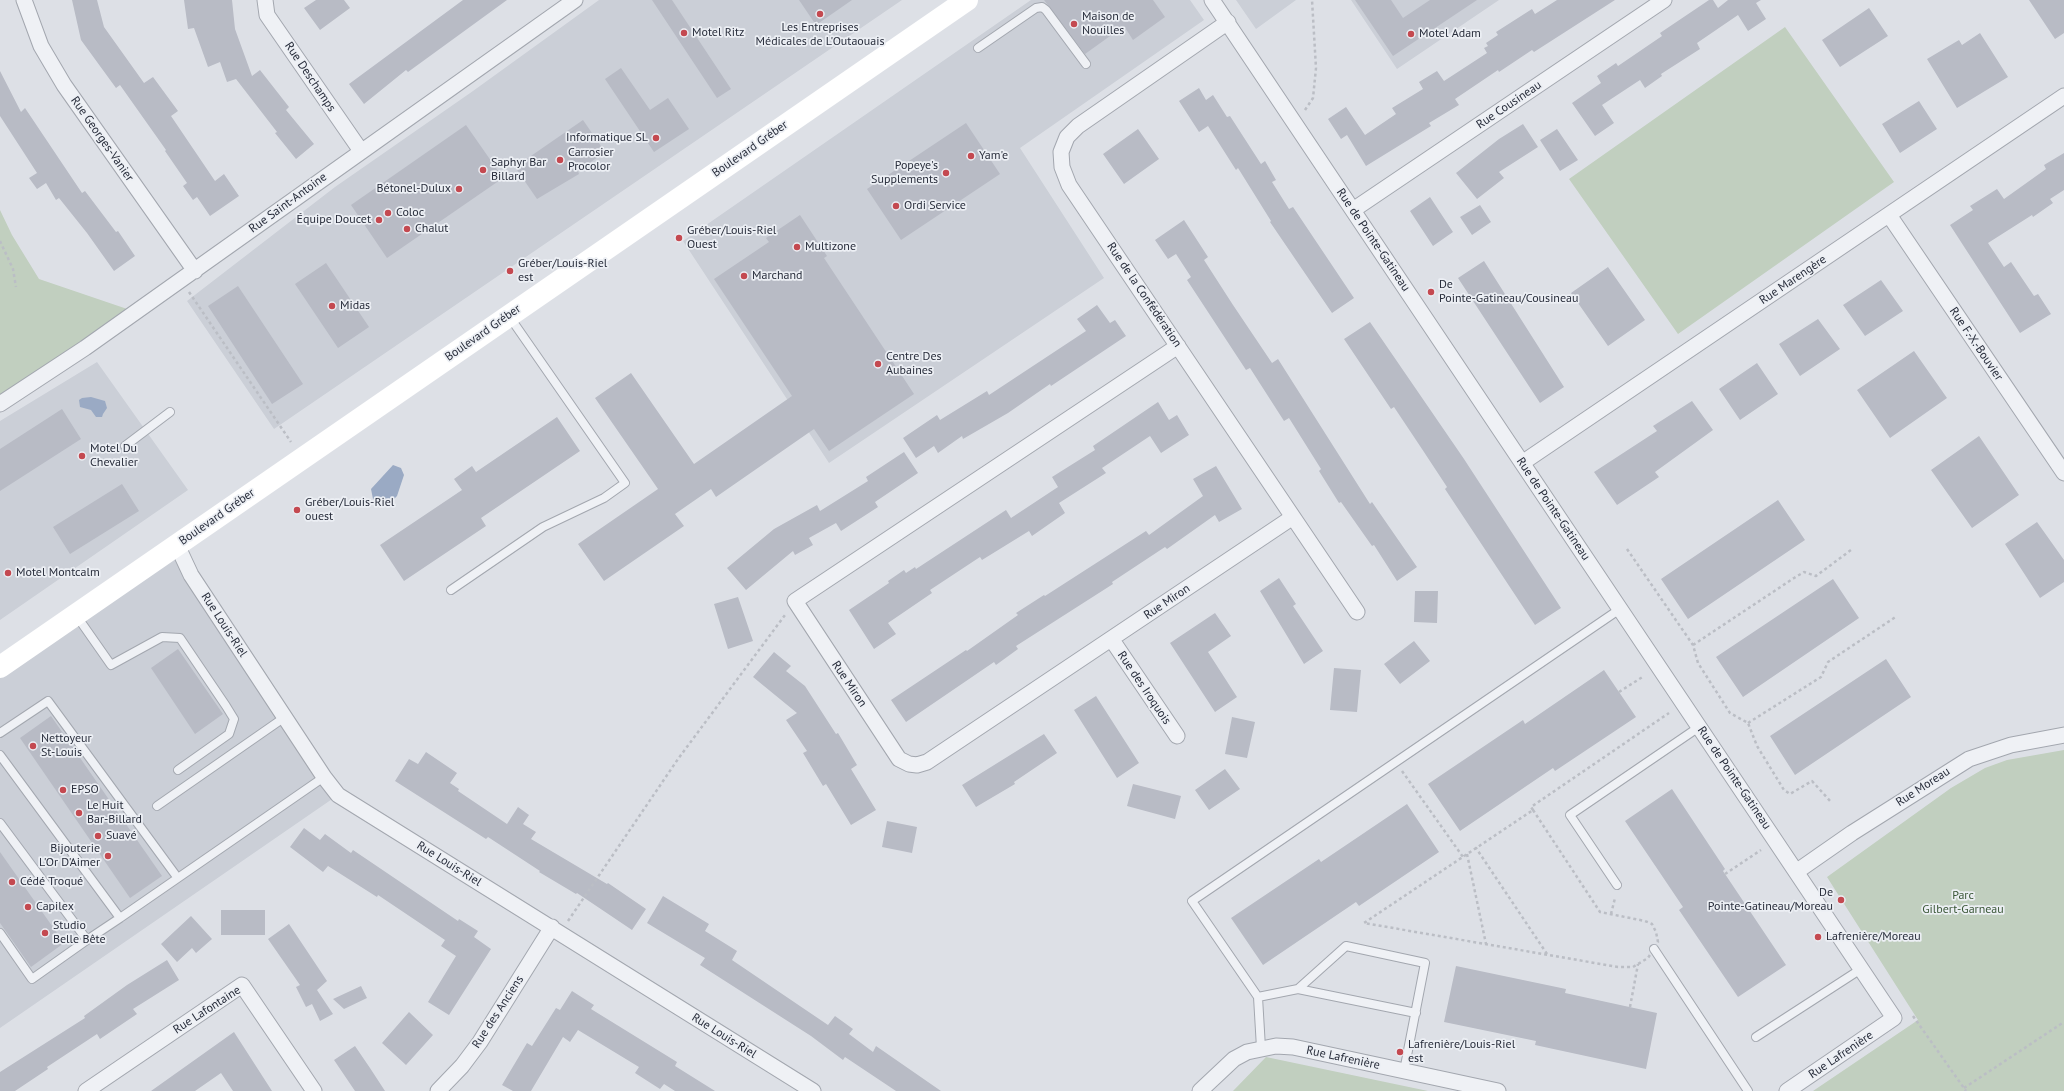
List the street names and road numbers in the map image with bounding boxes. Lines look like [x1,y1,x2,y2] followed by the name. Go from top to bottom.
[281,39,339,115] street label: Rue Deschamps
[1474,78,1544,132] street label: Rue Cousineau
[67,94,137,184] street label: Rue Georges-Vanier
[709,118,791,180] street label: Boulevard Gréber
[246,170,330,236] street label: Rue Saint-Antoine
[1333,186,1413,294] street label: Rue de Pointe-Gatineau
[1104,240,1184,350] street label: Rue de la Confédération
[1757,252,1829,308] street label: Rue Marengère
[442,302,524,364] street label: Boulevard Gréber
[1946,305,2006,383] street label: Rue F.-X.-Bouvier
[1513,455,1593,563] street label: Rue de Pointe-Gatineau
[176,486,258,548] street label: Boulevard Gréber
[1141,581,1193,623] street label: Rue Miron
[198,590,250,660] street label: Rue Louis-Riel
[1114,649,1174,727] street label: Rue des Iroquois
[828,658,870,710] street label: Rue Miron
[1694,724,1774,832] street label: Rue de Pointe-Gatineau
[1893,764,1953,810] street label: Rue Moreau
[414,838,484,890] street label: Rue Louis-Riel
[469,973,527,1051] street label: Rue des Anciens
[171,983,243,1037] street label: Rue Lafontaine
[689,1010,759,1062] street label: Rue Louis-Riel
[1806,1028,1876,1082] street label: Rue Lafrenière
[1305,1043,1381,1073] street label: Rue Lafrenière

